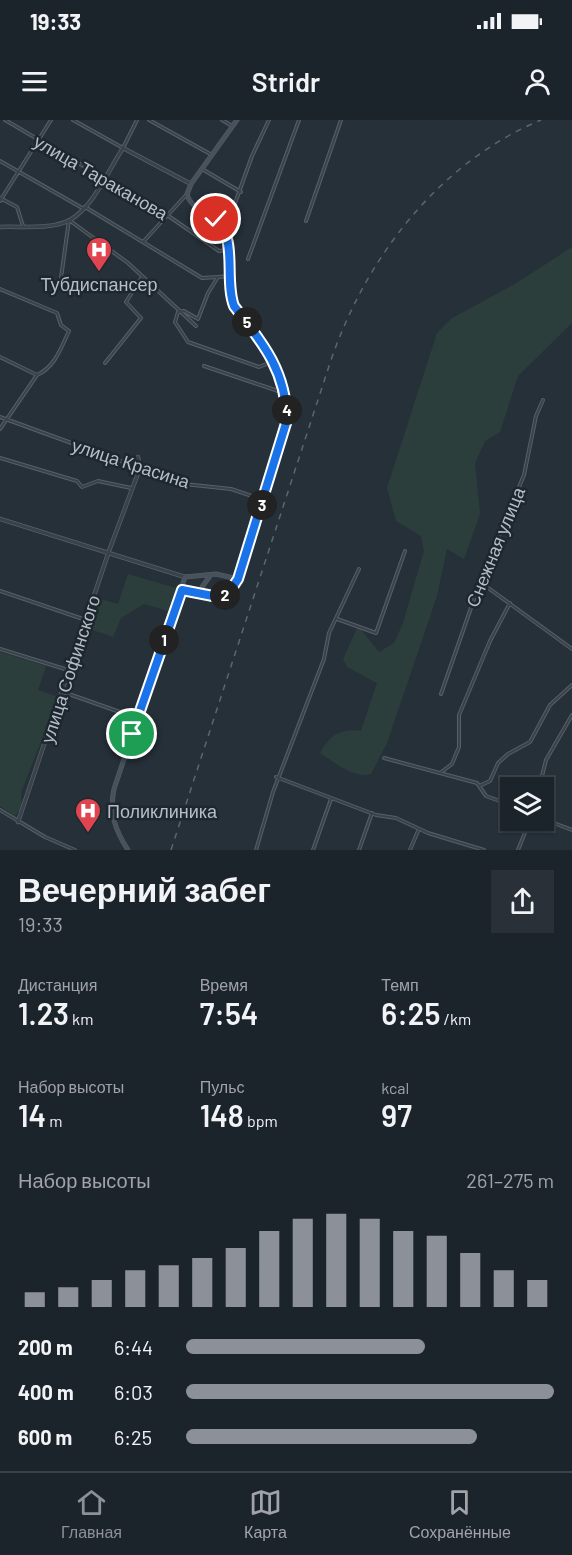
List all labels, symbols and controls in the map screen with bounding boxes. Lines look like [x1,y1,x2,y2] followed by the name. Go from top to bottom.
[30,8,81,34] text: 19:33
[18,65,51,98] icon: menu
[252,65,320,97] text: Stridr
[521,65,554,98] icon: person
[30,130,173,225] street label: улица Тараканова
[190,193,241,244] pin
[199,202,232,235] icon: check
[84,235,114,273] hospital icon: Тубдиспансер
[41,273,157,295] place label: Тубдиспансер
[232,307,262,337] pin: 5
[243,312,251,331] text: 5
[272,395,302,425] pin: 4
[282,400,292,419] text: 4
[69,434,194,493] street label: улица Красина
[461,483,529,610] street label: Снежная улица
[247,490,277,520] pin: 3
[258,495,266,514] text: 3
[210,580,240,610] pin: 2
[221,585,229,604] text: 2
[36,592,104,746] street label: улица Софинского
[149,625,179,655] pin: 1
[161,630,167,649] text: 1
[106,708,157,759] pin
[115,717,148,750] icon: arrive
[500,777,554,831] map controls
[500,777,554,831] button: layers
[73,796,103,834] hospital icon: Поликлиника
[107,800,218,822] place label: Поликлиника
[18,869,271,909] text: Вечерний забег
[491,870,554,933] button: share
[18,912,63,936] text: 19:33
[18,975,97,994] text: Дистанция
[200,975,248,994] text: Время
[381,975,419,994] text: Темп
[18,995,69,1031] text: 1.23
[200,995,258,1031] text: 7:54
[381,995,440,1031] text: 6:25
[69,1009,93,1028] text: km
[440,1009,471,1028] text: /km
[18,1077,124,1096] text: Набор высоты
[200,1077,244,1096] text: Пульс
[381,1078,409,1097] text: kcal
[18,1097,46,1133] text: 14
[200,1097,244,1133] text: 148
[381,1097,412,1133] text: 97
[46,1111,63,1130] text: m
[244,1111,278,1130] text: bpm
[18,1168,151,1192] text: Набор высоты
[466,1168,554,1192] text: 261–275 m
[18,1335,73,1359] text: 200 m
[114,1335,153,1359] text: 6:44
[18,1380,74,1404] text: 400 m
[114,1380,153,1404] text: 6:03
[18,1425,72,1449] text: 600 m
[114,1425,152,1449] text: 6:25
[61,1486,122,1542] tab: Главная
[244,1486,287,1542] tab: Карта
[409,1486,511,1542] tab: Сохранённые

